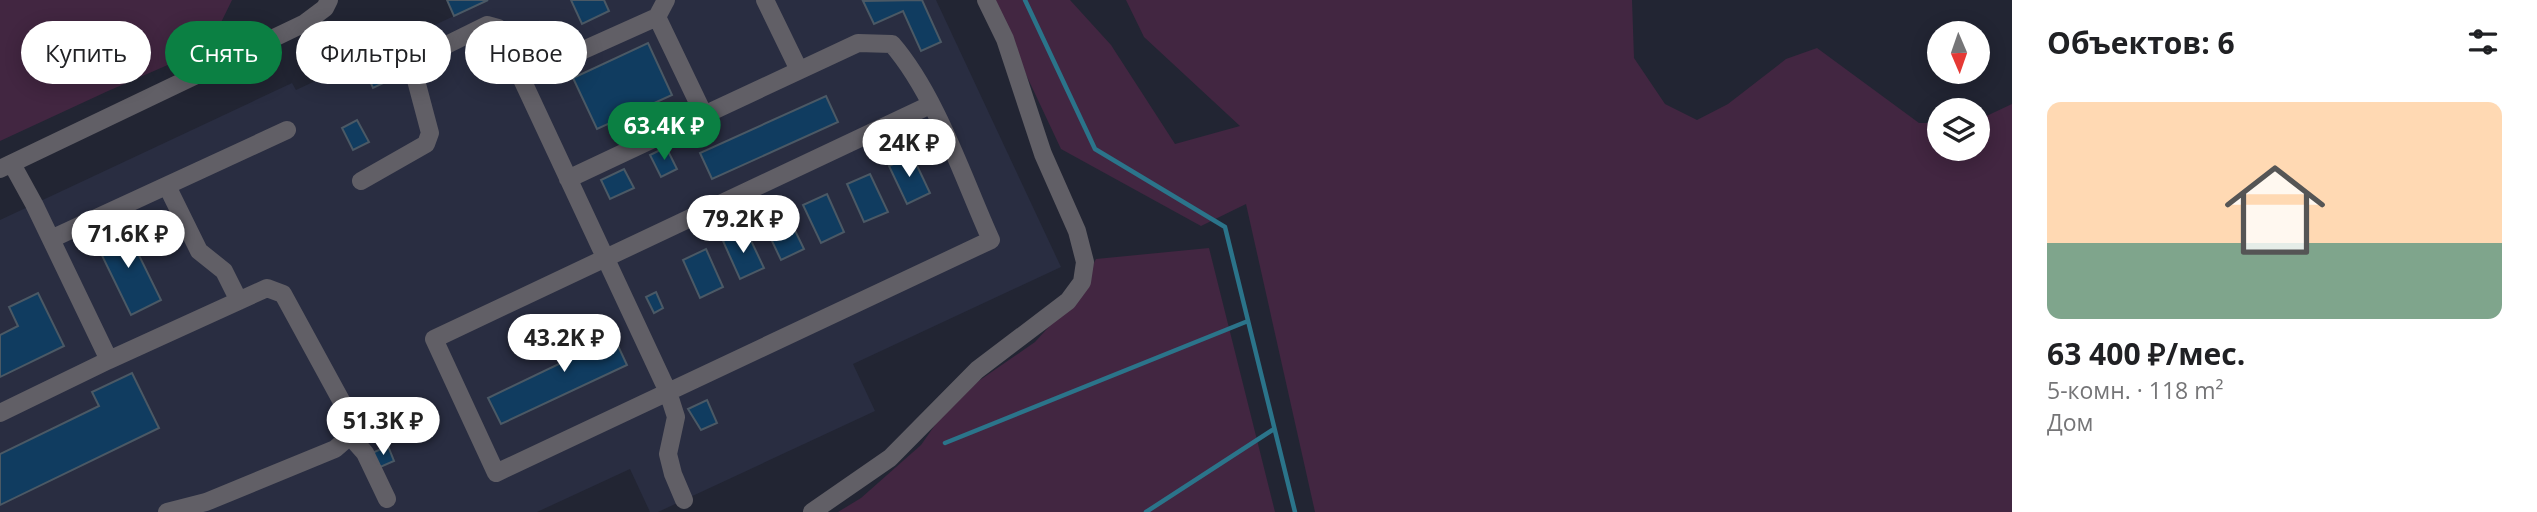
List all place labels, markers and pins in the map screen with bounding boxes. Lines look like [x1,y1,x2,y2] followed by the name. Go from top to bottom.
[599,102,729,162] pin: 63.4K ₽
[860,120,958,179] pin: 24K ₽
[678,196,808,255] pin: 79.2K ₽
[63,210,193,270] pin: 71.6K ₽
[499,314,629,374] pin: 43.2K ₽
[318,398,448,457] pin: 51.3K ₽

